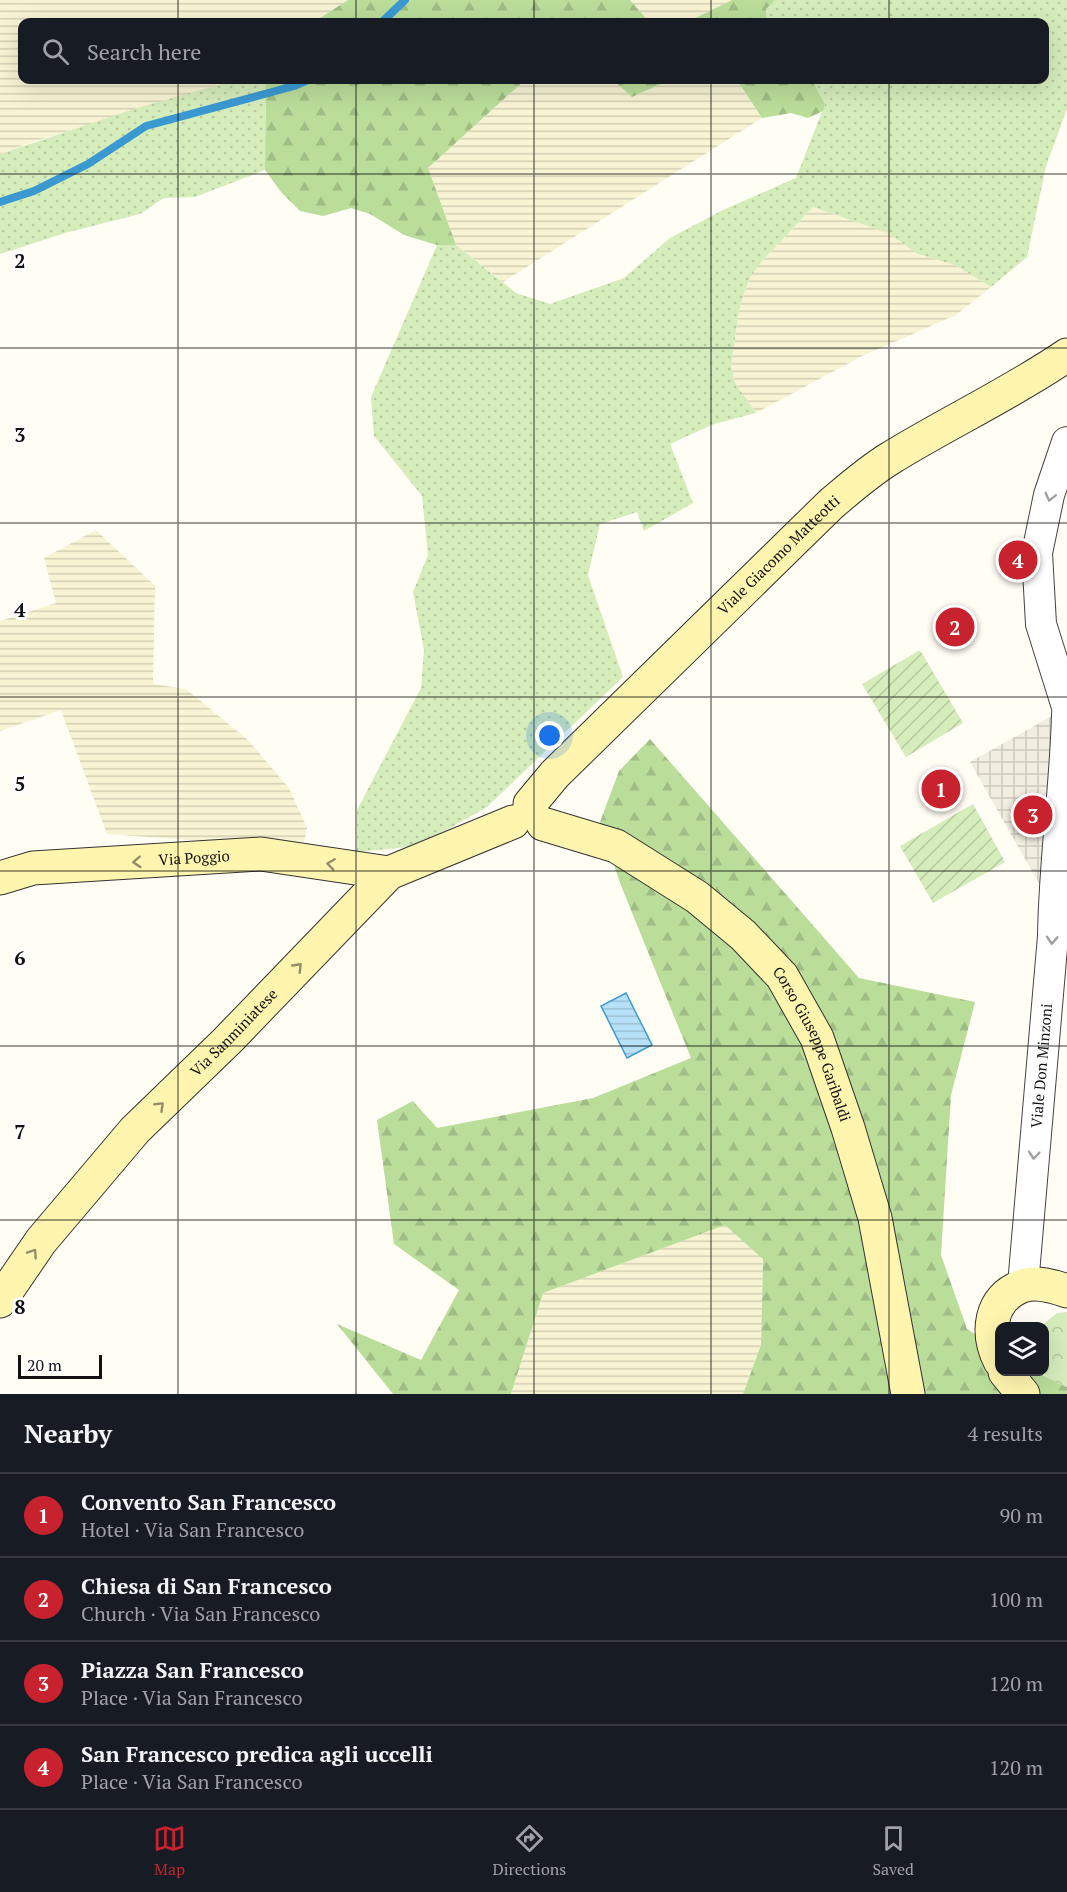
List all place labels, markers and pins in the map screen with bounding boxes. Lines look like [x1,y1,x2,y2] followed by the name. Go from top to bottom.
[998,538,1038,582] pin: 4
[936,604,974,650] pin: 2
[922,766,960,812] pin: 1
[1014,792,1052,838] pin: 3

